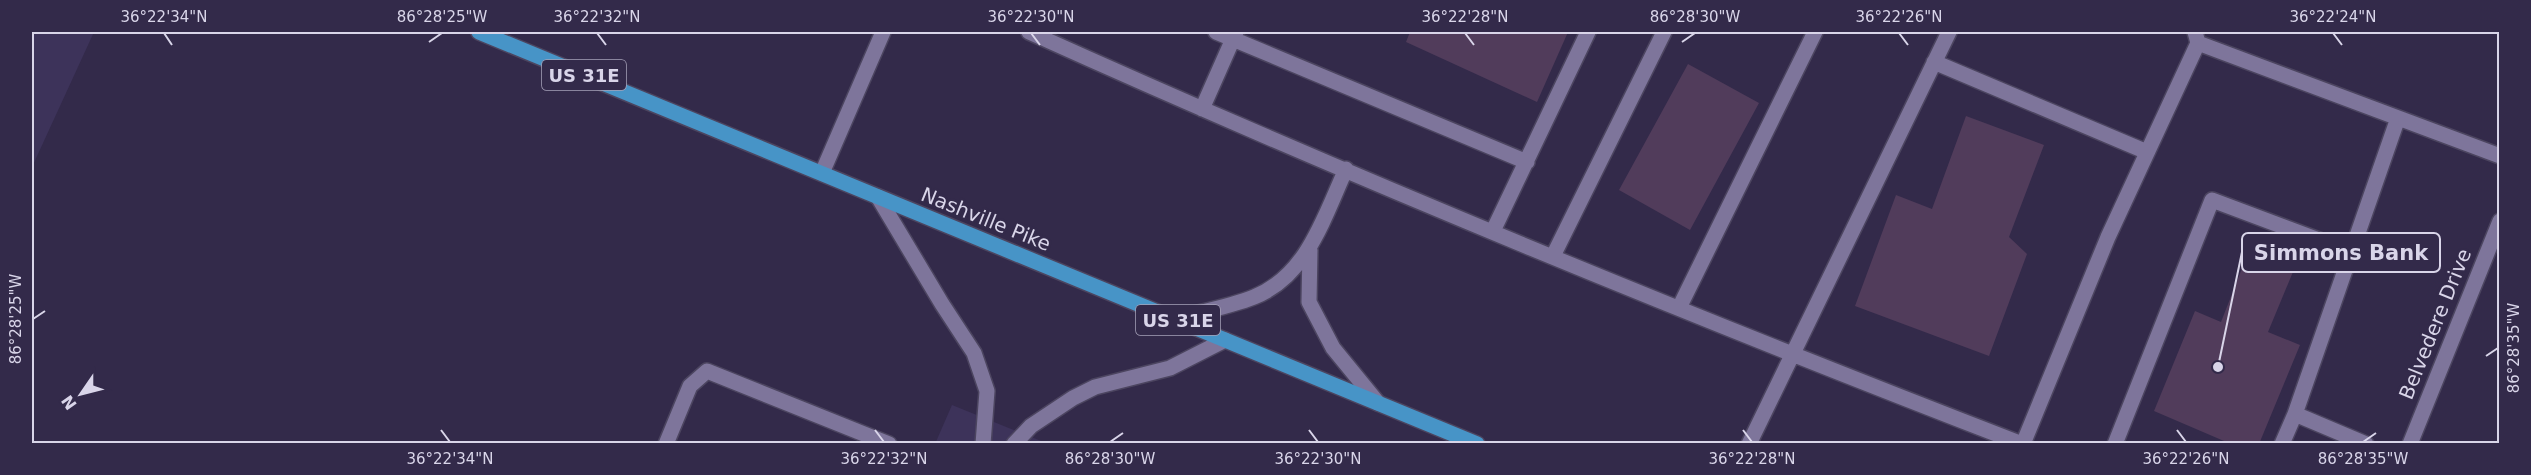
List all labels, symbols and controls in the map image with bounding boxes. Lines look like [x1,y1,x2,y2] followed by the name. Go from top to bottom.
[120,8,208,26] text: 36°22'34"N
[397,8,487,26] text: 86°28'25"W
[553,8,641,26] text: 36°22'32"N
[987,8,1075,26] text: 36°22'30"N
[1421,8,1509,26] text: 36°22'28"N
[1650,8,1740,26] text: 86°28'30"W
[1855,8,1943,26] text: 36°22'26"N
[2289,8,2377,26] text: 36°22'24"N
[542,60,626,90] road number: US 31E
[918,182,1054,256] street label: Nashville Pike
[2242,233,2440,272] callout: Simmons Bank
[2254,241,2429,265] text: Simmons Bank
[2394,245,2476,403] street label: Belvedere Drive
[7,274,25,364] text: 86°28'25"W
[2505,303,2523,393] text: 86°28'35"W
[1136,305,1220,335] road number: US 31E
[51,364,111,424] north arrow
[58,391,81,413] text: N
[406,450,494,468] text: 36°22'34"N
[840,450,928,468] text: 36°22'32"N
[1065,450,1155,468] text: 86°28'30"W
[1274,450,1362,468] text: 36°22'30"N
[1708,450,1796,468] text: 36°22'28"N
[2142,450,2230,468] text: 36°22'26"N
[2318,450,2408,468] text: 86°28'35"W

